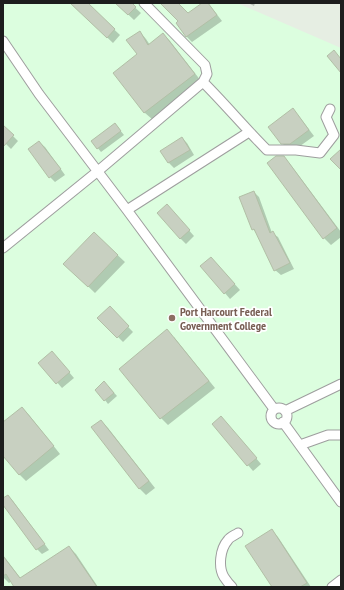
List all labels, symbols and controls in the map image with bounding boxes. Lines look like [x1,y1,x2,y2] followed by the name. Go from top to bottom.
[180,304,272,333] place label: Port Harcourt Federal Government College
[167,313,177,323] marker: Port Harcourt Federal Government College

